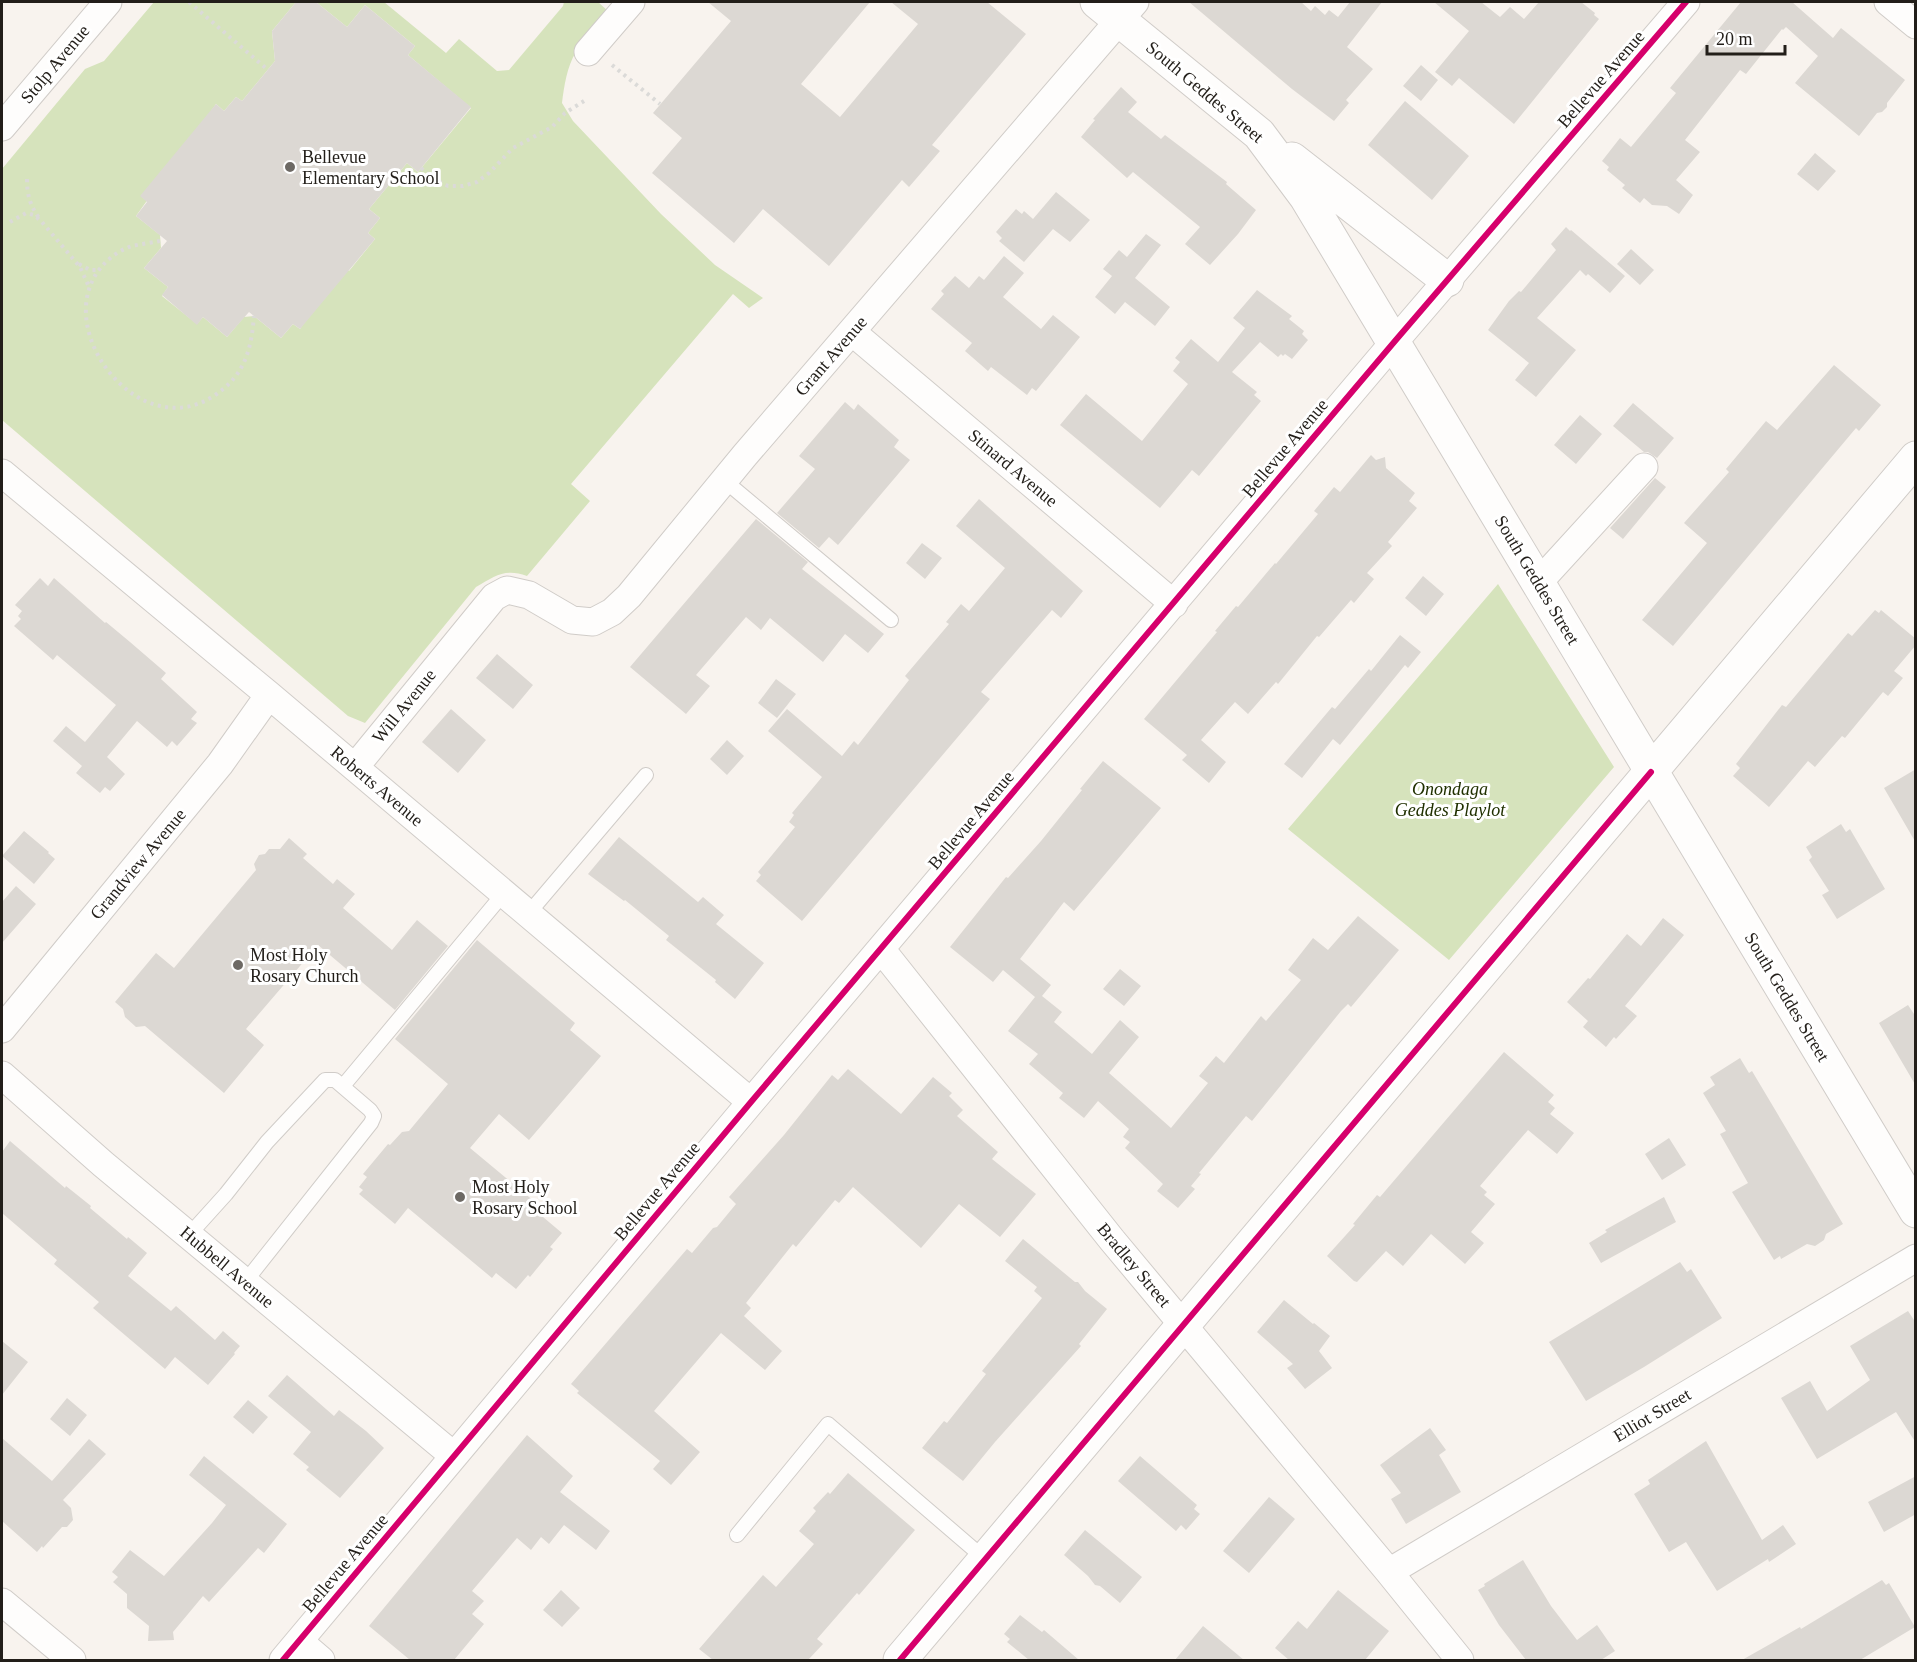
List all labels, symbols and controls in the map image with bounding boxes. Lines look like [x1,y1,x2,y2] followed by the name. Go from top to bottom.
[1707,18,1785,56] scale bar
[16,21,94,107] street label: Stolp Avenue
[1553,26,1649,132] street label: Bellevue Avenue
[1716,29,1753,49] text: 20 m
[1142,37,1268,147] street label: South Geddes Street
[302,147,439,188] place label: Bellevue Elementary School
[283,160,297,174] marker: Bellevue Elementary School
[791,312,871,400] street label: Grant Avenue
[1238,395,1332,501] street label: Bellevue Avenue
[964,425,1062,511] street label: Stinard Avenue
[1491,512,1583,648] street label: South Geddes Street
[368,665,440,747] street label: Will Avenue
[327,742,427,830] street label: Roberts Avenue
[924,767,1018,873] street label: Bellevue Avenue
[1395,779,1506,820] park label: Onondaga Geddes Playlot
[86,805,190,923] street label: Grandview Avenue
[1741,929,1833,1065] street label: South Geddes Street
[250,945,358,986] place label: Most Holy Rosary Church
[231,958,245,972] marker: Most Holy Rosary Church
[610,1138,704,1244] street label: Bellevue Avenue
[472,1177,578,1218] place label: Most Holy Rosary School
[453,1190,467,1204] marker: Most Holy Rosary School
[1093,1219,1175,1311] street label: Bradley Street
[176,1222,278,1312] street label: Hubbell Avenue
[1610,1384,1694,1446] street label: Elliot Street
[298,1510,392,1616] street label: Bellevue Avenue

